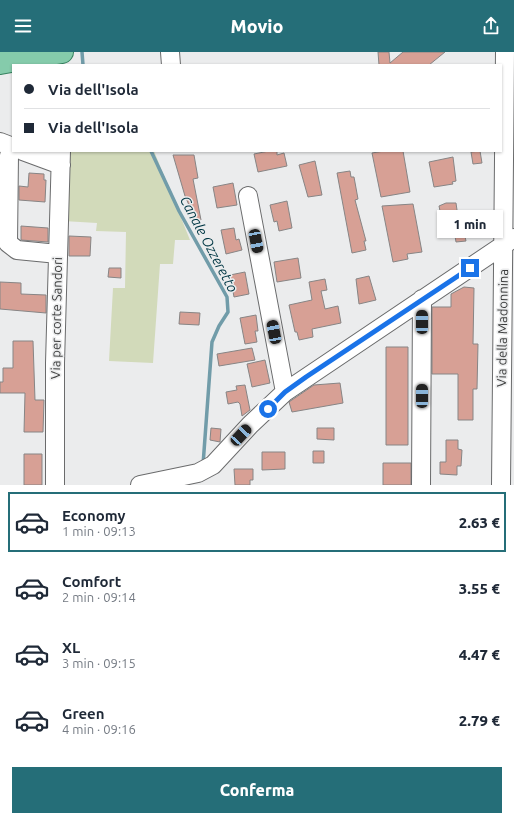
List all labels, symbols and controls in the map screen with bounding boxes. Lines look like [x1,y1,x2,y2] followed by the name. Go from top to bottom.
[12,15,34,37] icon: menu
[480,15,502,37] icon: share
[231,16,283,36] text: Movio
[48,81,139,98] text: Via dell'Isola
[48,119,139,136] text: Via dell'Isola
[177,193,241,295] water label: Canale Ozzeretto
[437,210,503,238] callout: 1 min
[453,217,487,231] text: 1 min
[248,228,264,254] car
[48,257,64,379] street label: Via per corte Sandori
[461,259,479,277] route end
[494,269,510,387] street label: Via della Madonnina
[416,310,428,334] car
[266,319,282,345] car
[416,384,428,408] car
[259,400,277,418] route start
[228,422,254,448] car
[14,504,50,540] icon: car
[62,507,126,524] text: Economy
[459,514,500,531] text: 2.63 €
[62,524,136,538] text: 1 min · 09:13
[14,570,50,606] icon: car
[62,573,121,590] text: Comfort
[459,580,500,597] text: 3.55 €
[62,590,136,604] text: 2 min · 09:14
[14,636,50,672] icon: car
[62,639,80,656] text: XL
[459,646,500,663] text: 4.47 €
[62,656,136,670] text: 3 min · 09:15
[14,702,50,738] icon: car
[62,705,104,722] text: Green
[459,712,500,729] text: 2.79 €
[62,722,136,736] text: 4 min · 09:16
[12,767,502,813] button: Conferma

